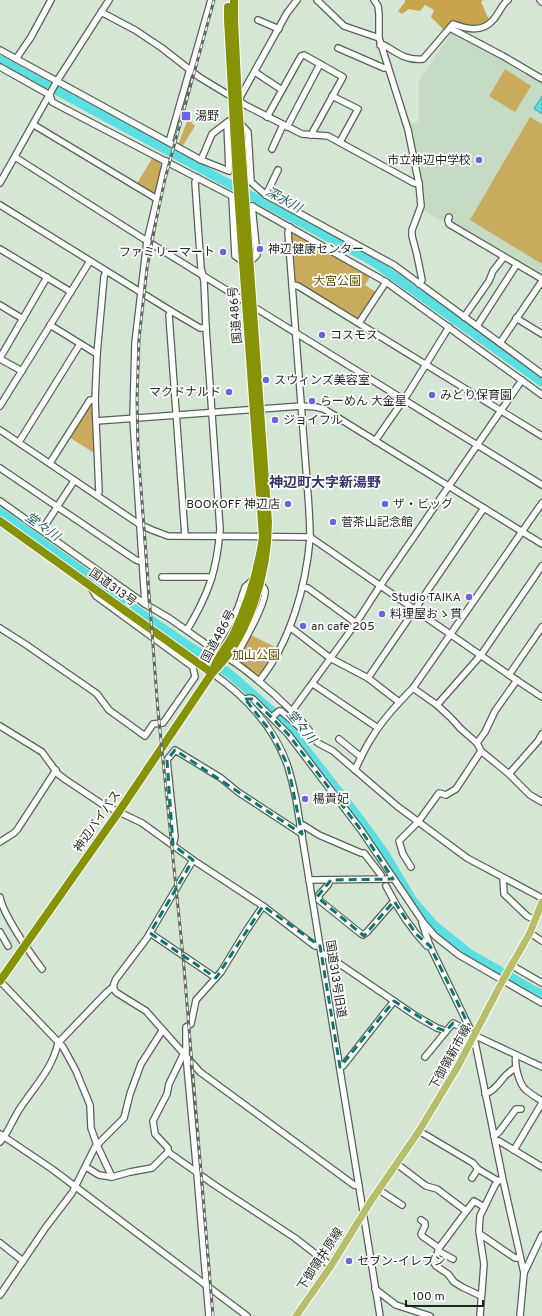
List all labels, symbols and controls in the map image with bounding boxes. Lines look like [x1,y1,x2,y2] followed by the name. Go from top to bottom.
[195,109,219,125] place label: 湯野
[180,110,192,122] marker: 湯野
[387,153,471,169] place label: 市立神辺中学校
[474,155,484,165] marker: 市立神辺中学校
[262,185,306,218] water label: 深水川
[268,242,364,258] place label: 神辺健康センター
[255,244,265,254] marker: 神辺健康センター
[119,245,215,261] place label: ファミリーマート
[218,247,228,257] marker: ファミリーマート
[313,274,361,290] park label: 大宮公園
[226,285,246,344] street label: 国道486号
[330,328,378,344] place label: コスモス
[317,330,327,340] marker: コスモス
[274,373,370,389] place label: スウィンズ美容室
[261,375,271,385] marker: スウィンズ美容室
[149,385,221,401] place label: マクドナルド
[224,387,234,397] marker: マクドナルド
[440,388,512,404] place label: みどり保育園
[427,390,437,400] marker: みどり保育園
[320,394,407,410] place label: らーめん 大金星
[307,396,317,406] marker: らーめん 大金星
[283,413,343,429] place label: ジョイフル
[270,415,280,425] marker: ジョイフル
[269,474,381,492] district label: 神辺町大字新湯野
[186,497,280,513] place label: BOOKOFF 神辺店
[393,497,453,513] place label: ザ・ビッグ
[283,499,293,509] marker: BOOKOFF 神辺店
[380,499,390,509] marker: ザ・ビッグ
[21,510,64,547] water label: 堂々川
[341,515,413,531] place label: 菅茶山記念館
[328,517,338,527] marker: 菅茶山記念館
[85,565,139,610] street label: 国道313号
[391,590,461,606] place label: Studio TAIKA
[464,592,474,602] marker: Studio TAIKA
[198,607,240,666] street label: 国道486号
[390,607,462,623] place label: 料理屋おゝ貫
[377,609,387,619] marker: 料理屋おゝ貫
[311,619,375,635] place label: an cafe 205
[298,621,308,631] marker: an cafe 205
[232,648,280,664] park label: 加山公園
[282,707,320,749] water label: 堂々川
[71,788,125,856] street label: 神辺バイパス
[313,792,349,808] place label: 楊貴妃
[300,794,310,804] marker: 楊貴妃
[321,939,349,1019] street label: 国道313号旧道
[426,1022,475,1093] street label: 下御領新市線
[295,1225,347,1294] street label: 下御領井原線
[357,1254,446,1270] place label: セブン-イレブン
[344,1256,354,1266] marker: セブン-イレブン
[406,1282,483,1308] scale bar
[412,1289,445,1305] text: 100 m

